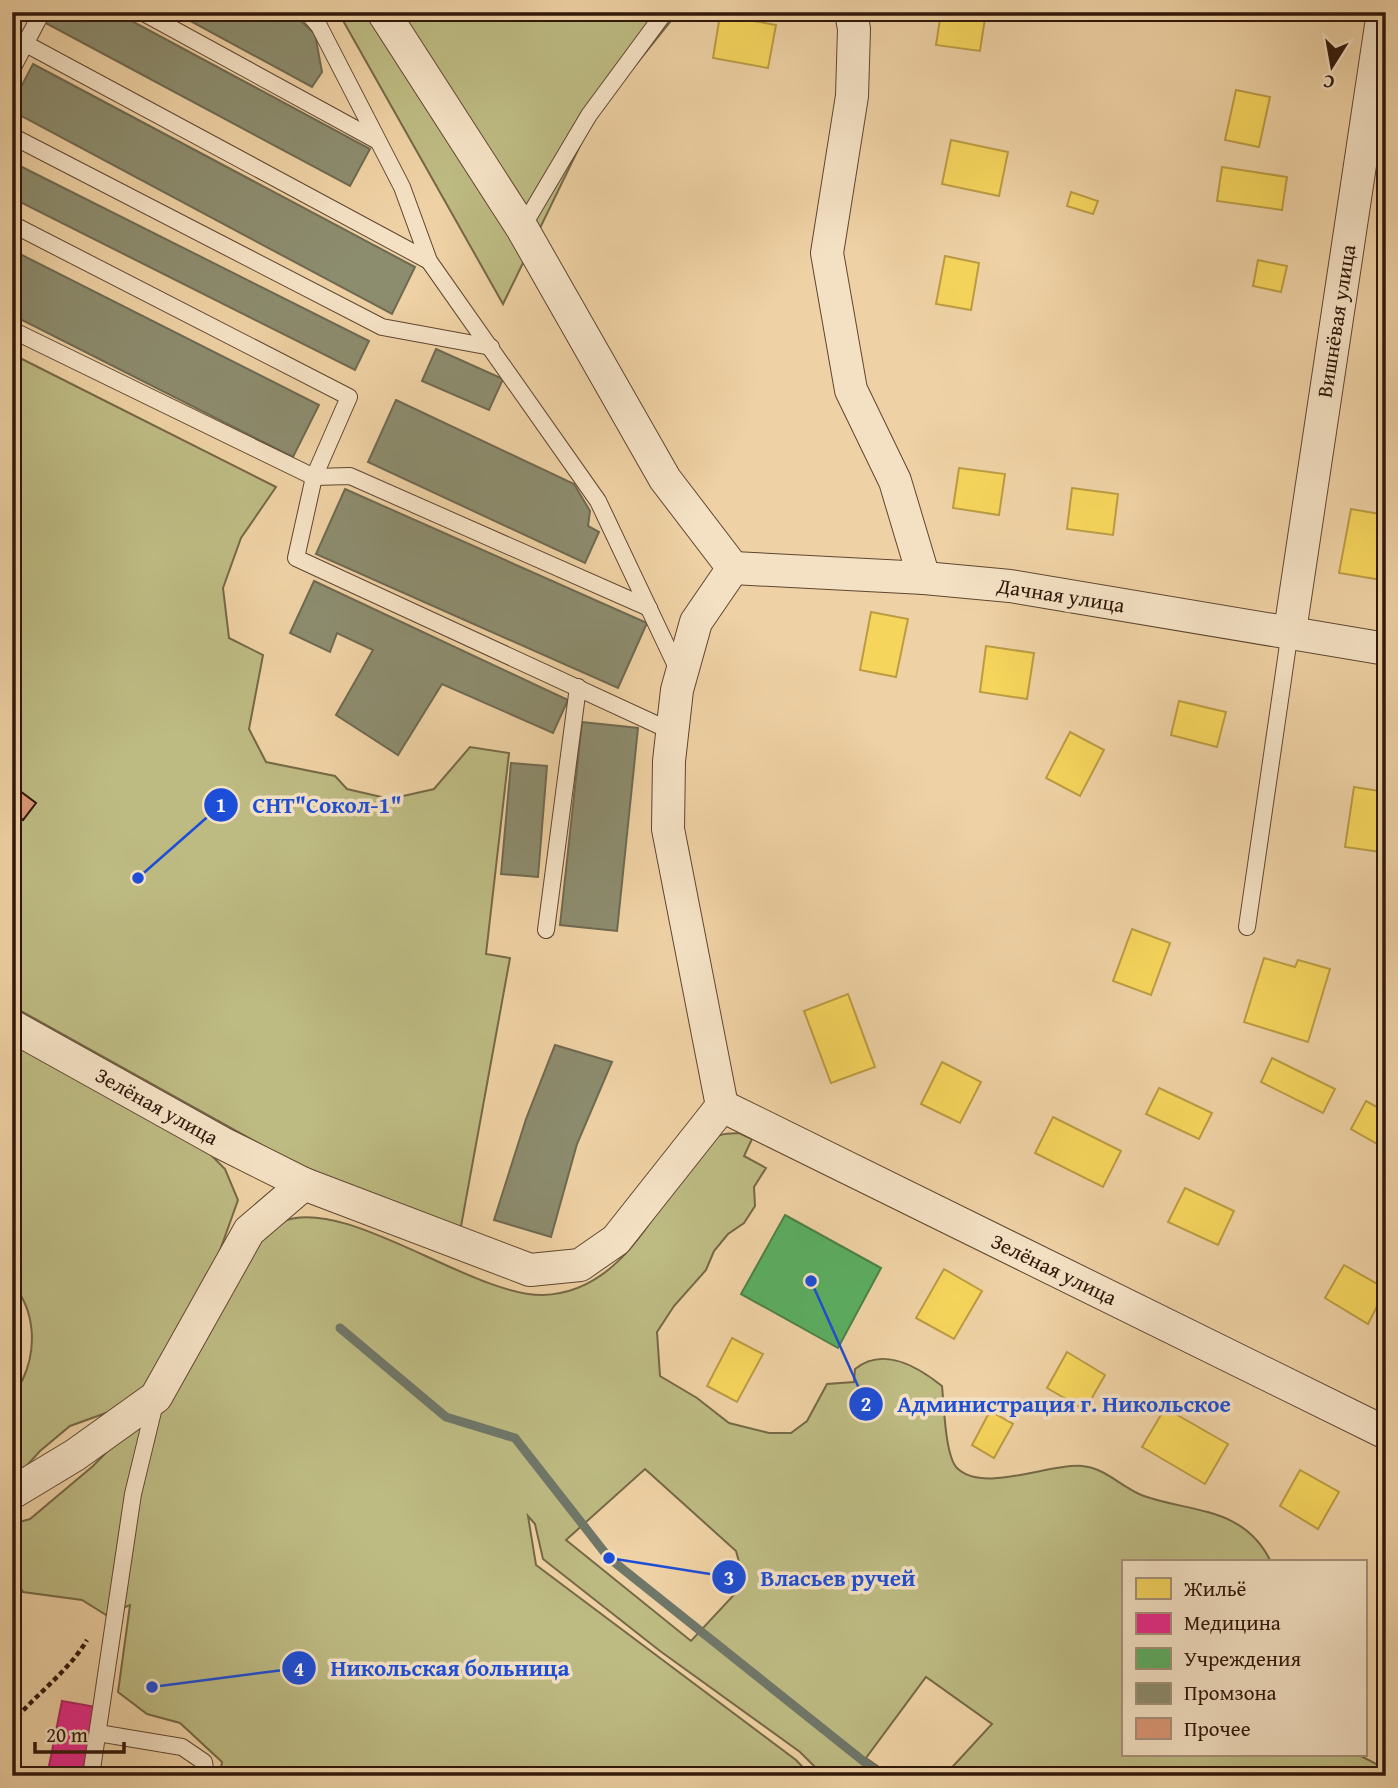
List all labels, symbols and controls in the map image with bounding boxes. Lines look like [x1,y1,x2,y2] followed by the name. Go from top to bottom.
[1296,32,1366,102] north arrow
[1321,68,1337,97] text: С
[1309,242,1363,400] street label: Вишнёвая улица
[994,569,1127,620] street label: Дачная улица
[204,783,416,827] callout: СНТ"Сокол-1"
[252,788,402,821] text: СНТ"Сокол-1"
[216,789,226,820] text: 1
[90,1059,224,1153] street label: Зелёная улица
[986,1225,1122,1313] street label: Зелёная улица
[848,1382,1245,1426] callout: Администрация г. Никольское
[897,1387,1231,1420] text: Администрация г. Никольское
[861,1388,871,1419] text: 2
[712,1555,930,1599] callout: Власьев ручей
[1122,1560,1366,1756] legend
[761,1561,915,1594] text: Власьев ручей
[724,1562,734,1593] text: 3
[1183,1573,1247,1604] text: Жильё
[1184,1607,1281,1638] text: Медицина
[1184,1643,1302,1674] text: Учреждения
[282,1646,584,1690] callout: Никольская больница
[330,1651,570,1684] text: Никольская больница
[294,1653,305,1684] text: 4
[1184,1677,1277,1708] text: Промзона
[35,1711,124,1755] scale bar
[1184,1713,1251,1744] text: Прочее
[46,1719,88,1750] text: 20 m

